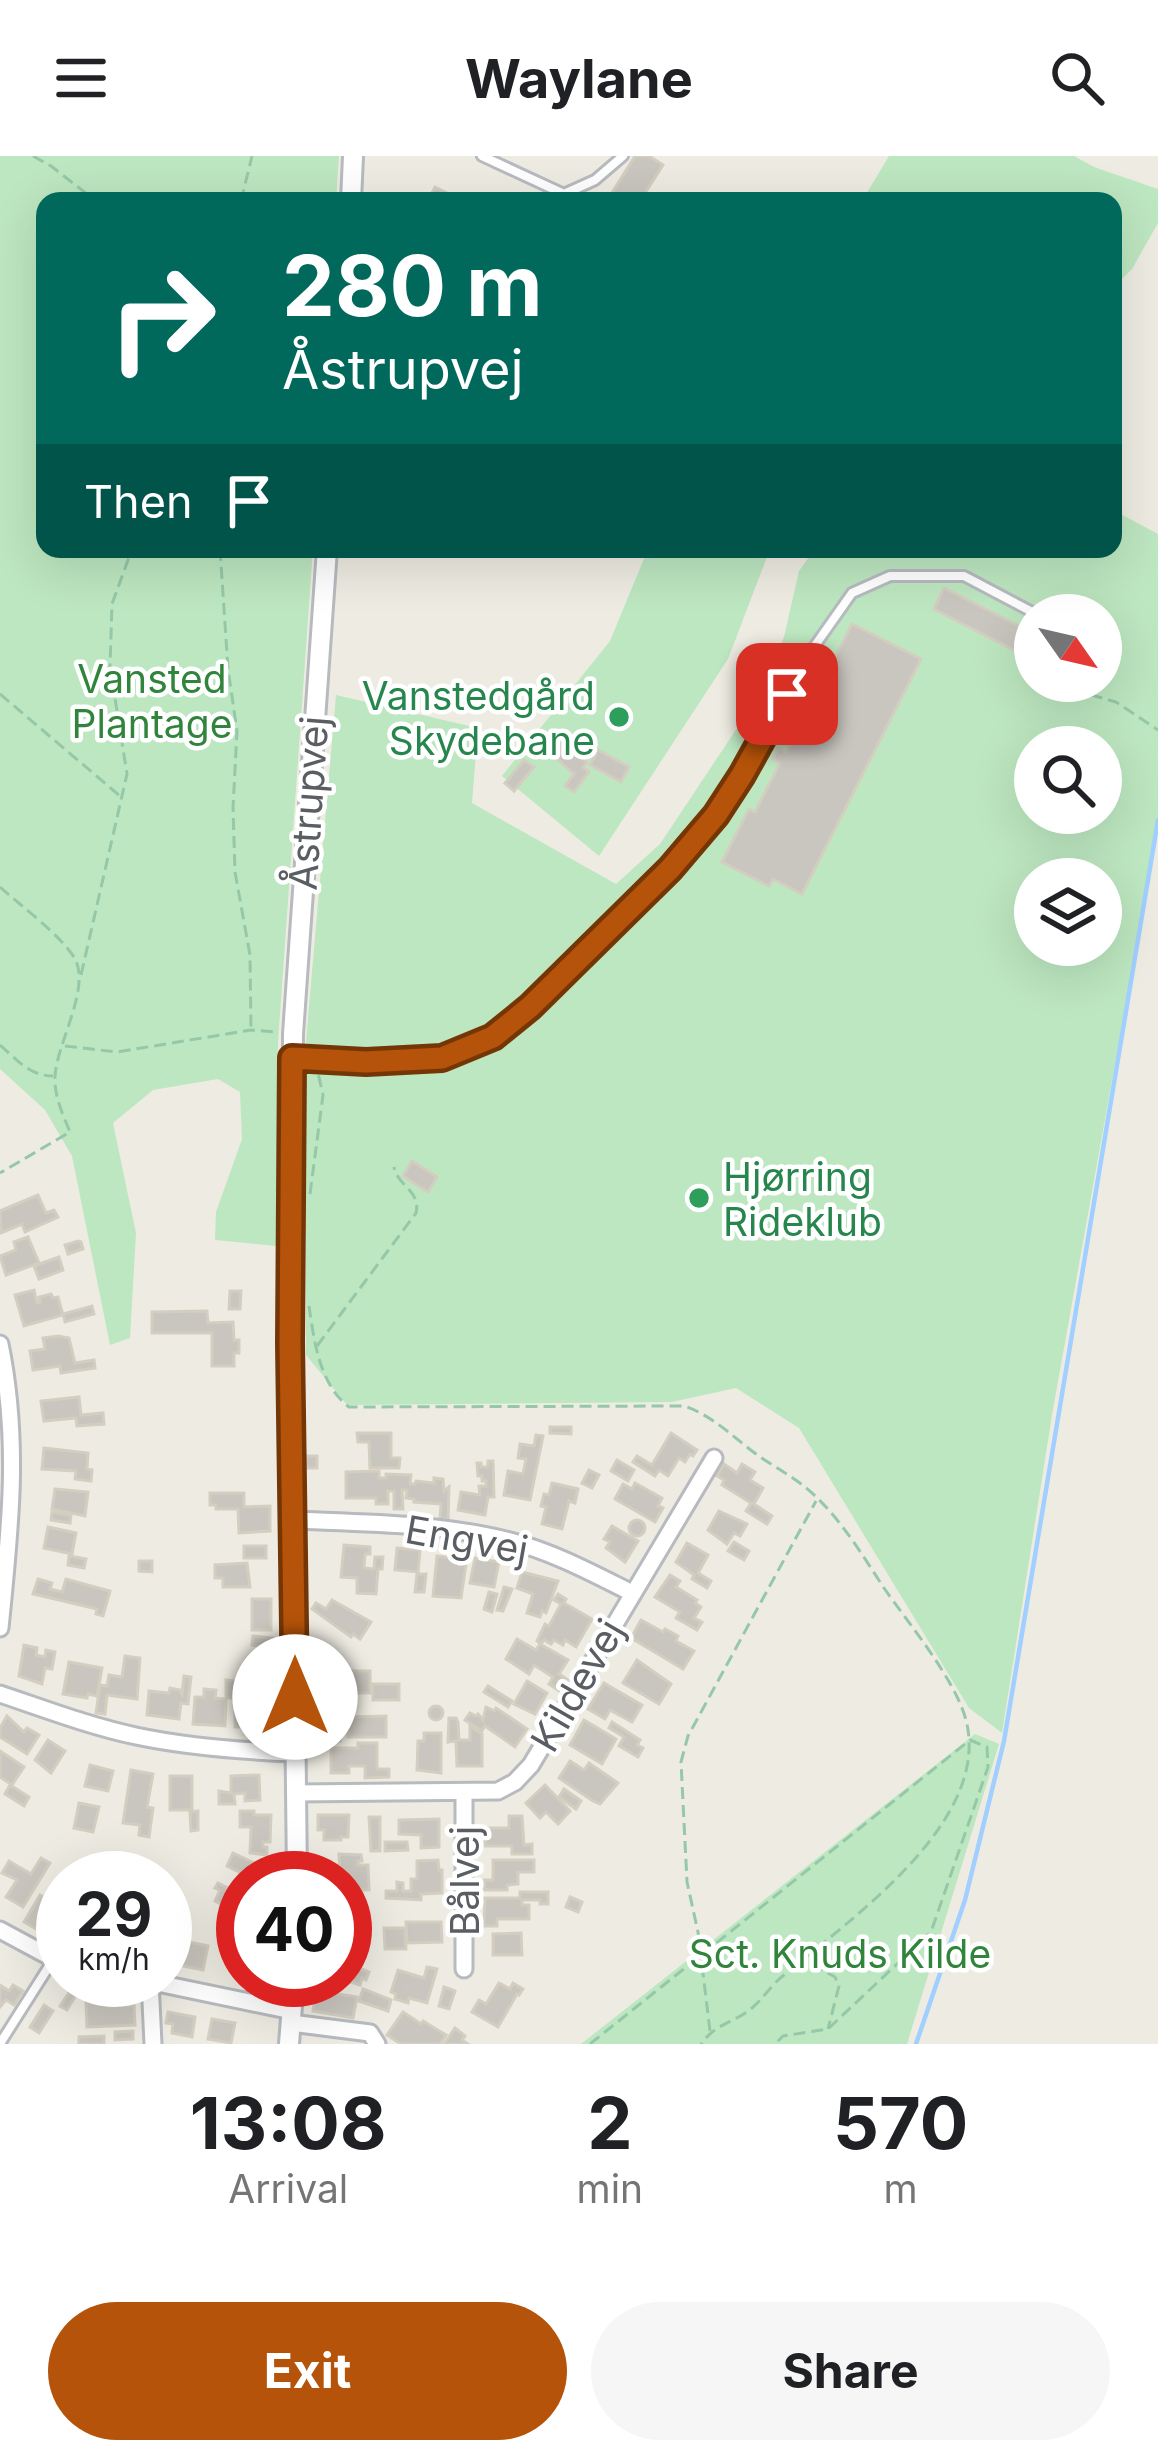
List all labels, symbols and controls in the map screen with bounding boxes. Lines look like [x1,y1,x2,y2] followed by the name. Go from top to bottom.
[48,45,114,111] icon: menu
[1044,45,1110,111] icon: search
[465,46,693,111] text: Waylane
[282,235,543,336] text: 280 m
[84,240,240,396] icon: right
[282,337,524,402] text: Åstrupvej
[216,468,282,534] icon: arrive
[84,474,192,529] text: Then
[1014,594,1122,702] north arrow
[1014,594,1122,966] map controls
[736,643,838,745] pin
[72,655,232,747] park label: Vansted Plantage
[754,661,820,727] icon: arrive
[362,672,595,764] place label: Vanstedgård Skydebane
[606,704,632,730] marker: Vanstedgård Skydebane
[276,714,338,892] street label: Åstrupvej
[1014,726,1122,834] button: search
[1014,858,1122,966] button: layers
[723,1153,882,1245] place label: Hjørring Rideklub
[686,1185,712,1211] marker: Hjørring Rideklub
[402,1505,532,1573] street label: Engvej
[520,1611,634,1759] street label: Kildevej
[232,1634,358,1760] position arrow
[441,1826,488,1936] street label: Bålvej
[216,1851,372,2007] speed limit sign: 40
[76,1878,152,1950] text: 29
[689,1930,991,1977] park label: Sct. Knuds Kilde
[78,1941,150,1977] text: km/h
[190,2079,387,2166] text: 13:08
[587,2079,632,2166] text: 2
[833,2079,968,2166] text: 570
[228,2165,348,2212] text: Arrival
[576,2165,643,2212] text: min
[883,2165,918,2212] text: m
[48,2302,567,2440] button: Exit
[591,2302,1110,2440] button: Share

